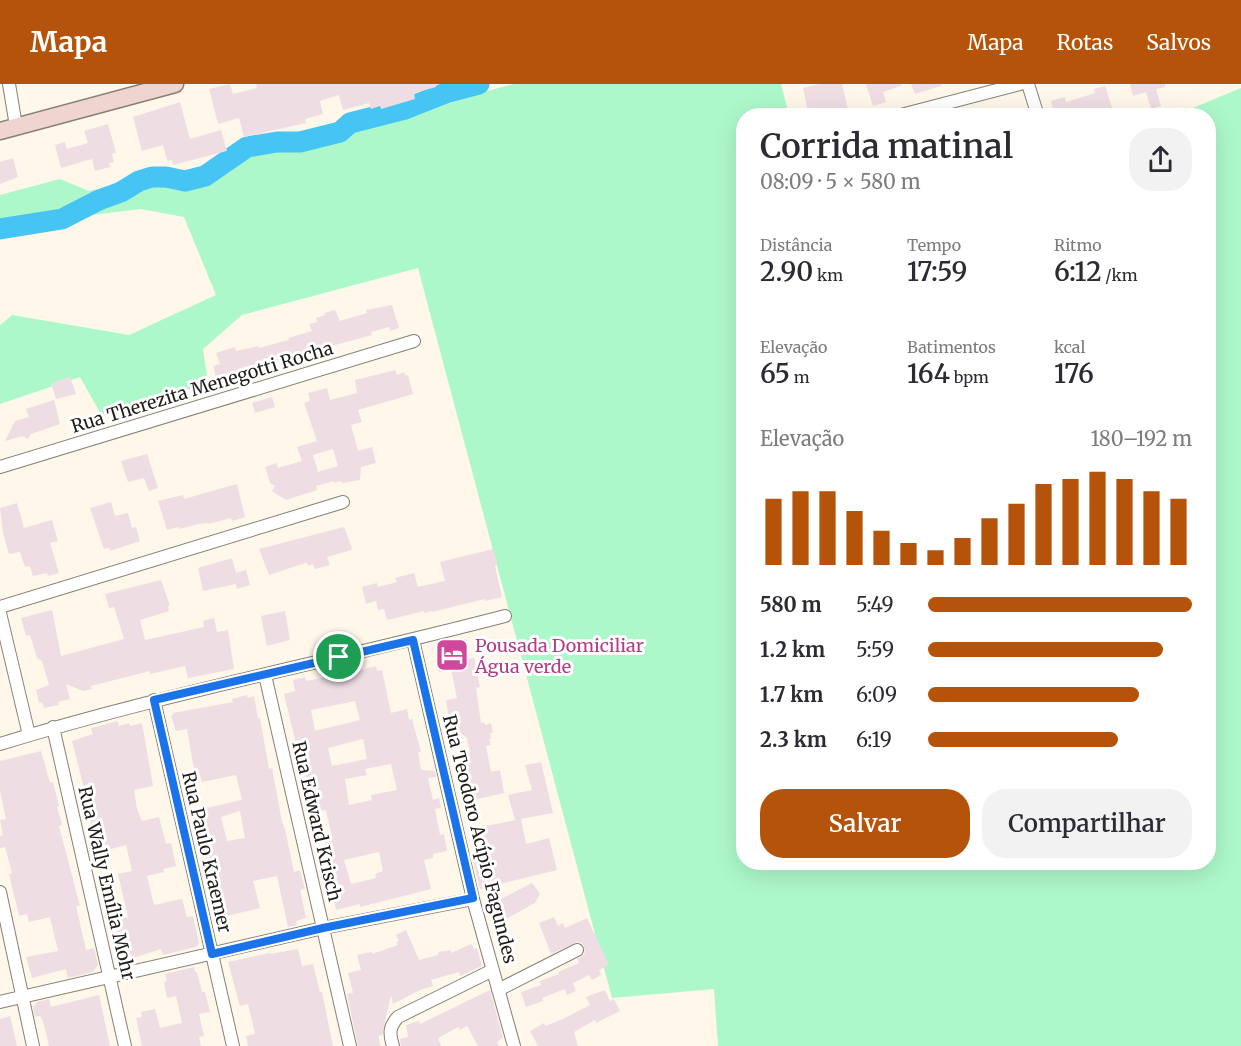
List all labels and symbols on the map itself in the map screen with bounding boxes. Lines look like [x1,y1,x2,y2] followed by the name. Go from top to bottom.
[68,336,336,438] street label: Rua Therezita Menegotti Rocha
[313,631,364,682] pin
[474,634,644,678] place label: Pousada Domiciliar Água verde
[434,637,470,673] hotel icon: Pousada Domiciliar Água verde
[438,712,522,966] street label: Rua Teodoro Acípio Fagundes
[287,739,347,903] street label: Rua Edward Krisch
[177,769,237,935] street label: Rua Paulo Kraemer
[73,784,141,982] street label: Rua Wally Emília Mohr

